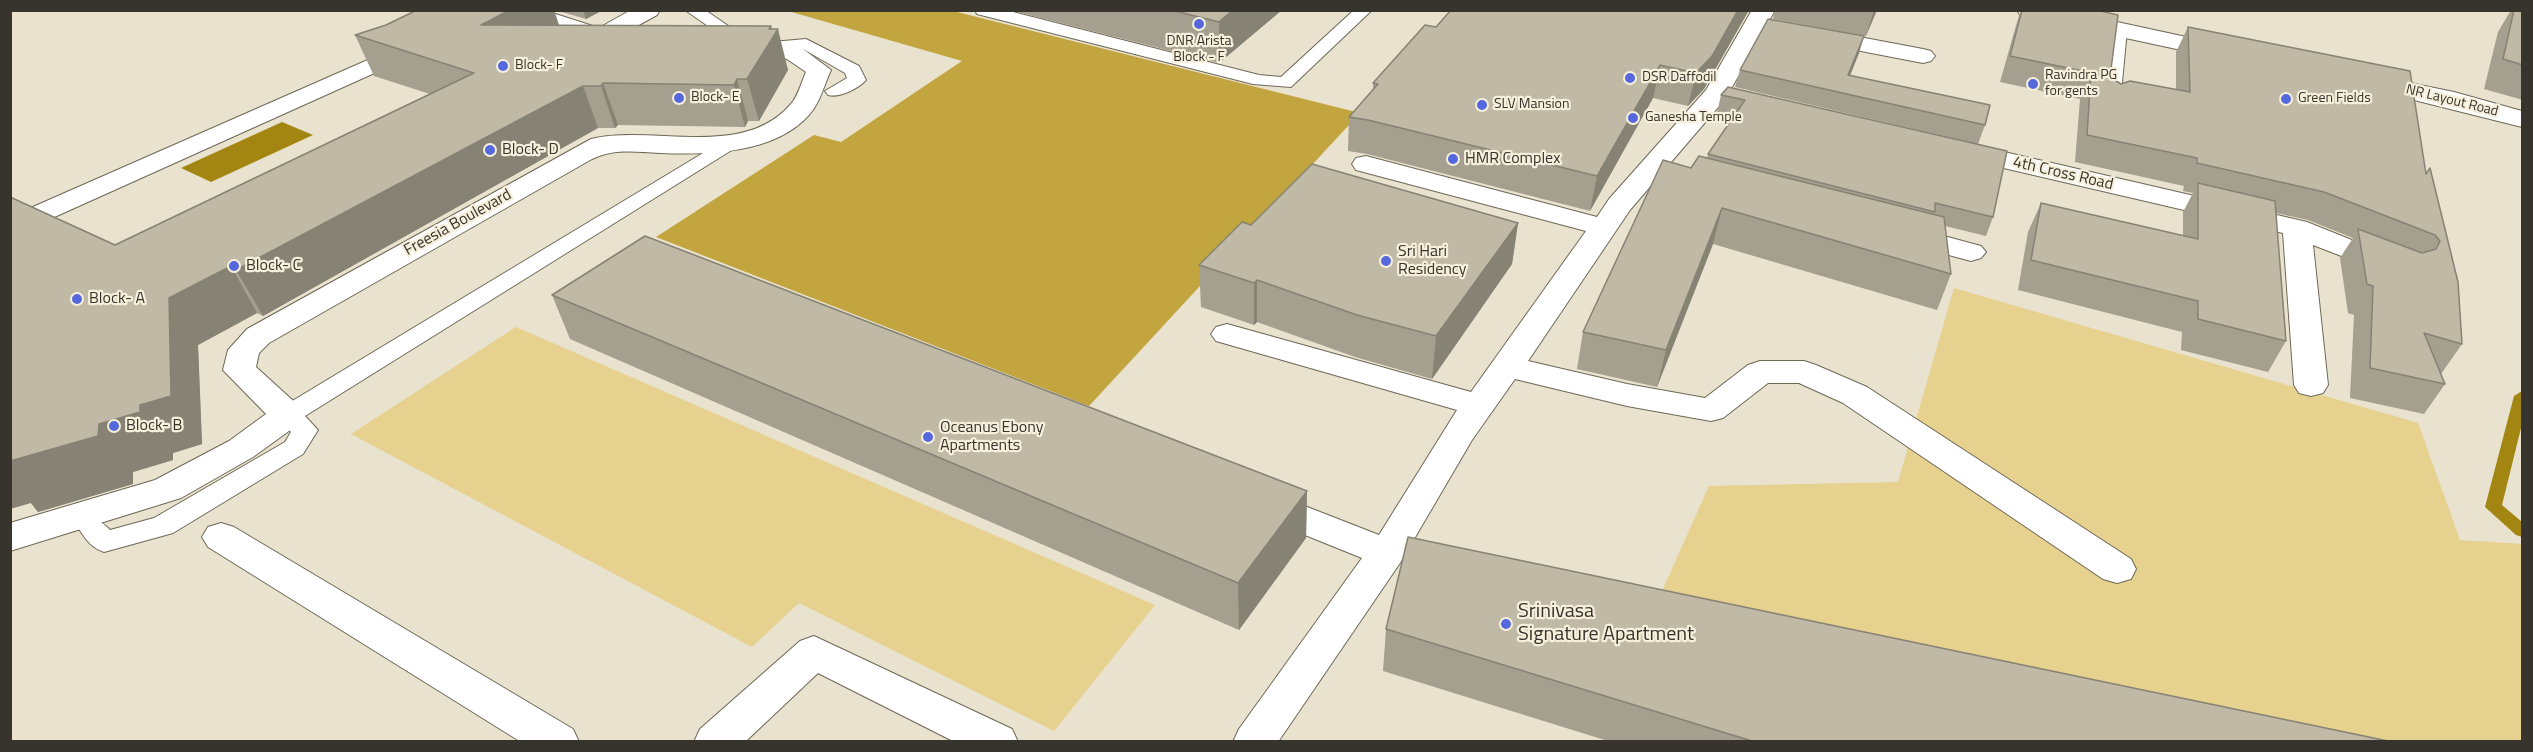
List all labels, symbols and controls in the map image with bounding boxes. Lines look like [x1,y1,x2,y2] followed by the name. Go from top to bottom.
[1192,17,1206,31] marker: DNR Arista Block - F
[1167,34,1231,66] place label: DNR Arista Block - F
[515,58,563,74] place label: Block- F
[496,59,510,73] marker: Block- F
[2045,68,2117,100] place label: Ravindra PG for gents
[1642,70,1717,86] place label: DSR Daffodil
[1623,71,1637,85] marker: DSR Daffodil
[2026,77,2040,91] marker: Ravindra PG for gents
[2404,81,2500,121] street label: NR Layout Road
[691,90,740,106] place label: Block- E
[672,91,686,105] marker: Block- E
[2298,91,2371,107] place label: Green Fields
[2279,92,2293,106] marker: Green Fields
[1494,97,1569,113] place label: SLV Mansion
[1475,98,1489,112] marker: SLV Mansion
[1645,110,1742,126] place label: Ganesha Temple
[1626,111,1640,125] marker: Ganesha Temple
[502,140,559,160] place label: Block- D
[483,143,497,157] marker: Block- D
[1465,149,1560,169] place label: HMR Complex
[1446,152,1460,166] marker: HMR Complex
[2011,153,2115,195] street label: 4th Cross Road
[401,186,515,260] street label: Freesia Boulevard
[1398,242,1467,280] place label: Sri Hari Residency
[1379,254,1393,268] marker: Sri Hari Residency
[246,256,301,276] place label: Block- C
[227,259,241,273] marker: Block- C
[89,289,145,309] place label: Block- A
[70,292,84,306] marker: Block- A
[126,416,182,436] place label: Block- B
[940,418,1044,456] place label: Oceanus Ebony Apartments
[107,419,121,433] marker: Block- B
[921,430,935,444] marker: Oceanus Ebony Apartments
[1518,600,1694,647] place label: Srinivasa Signature Apartment
[1499,617,1513,631] marker: Srinivasa Signature Apartment

